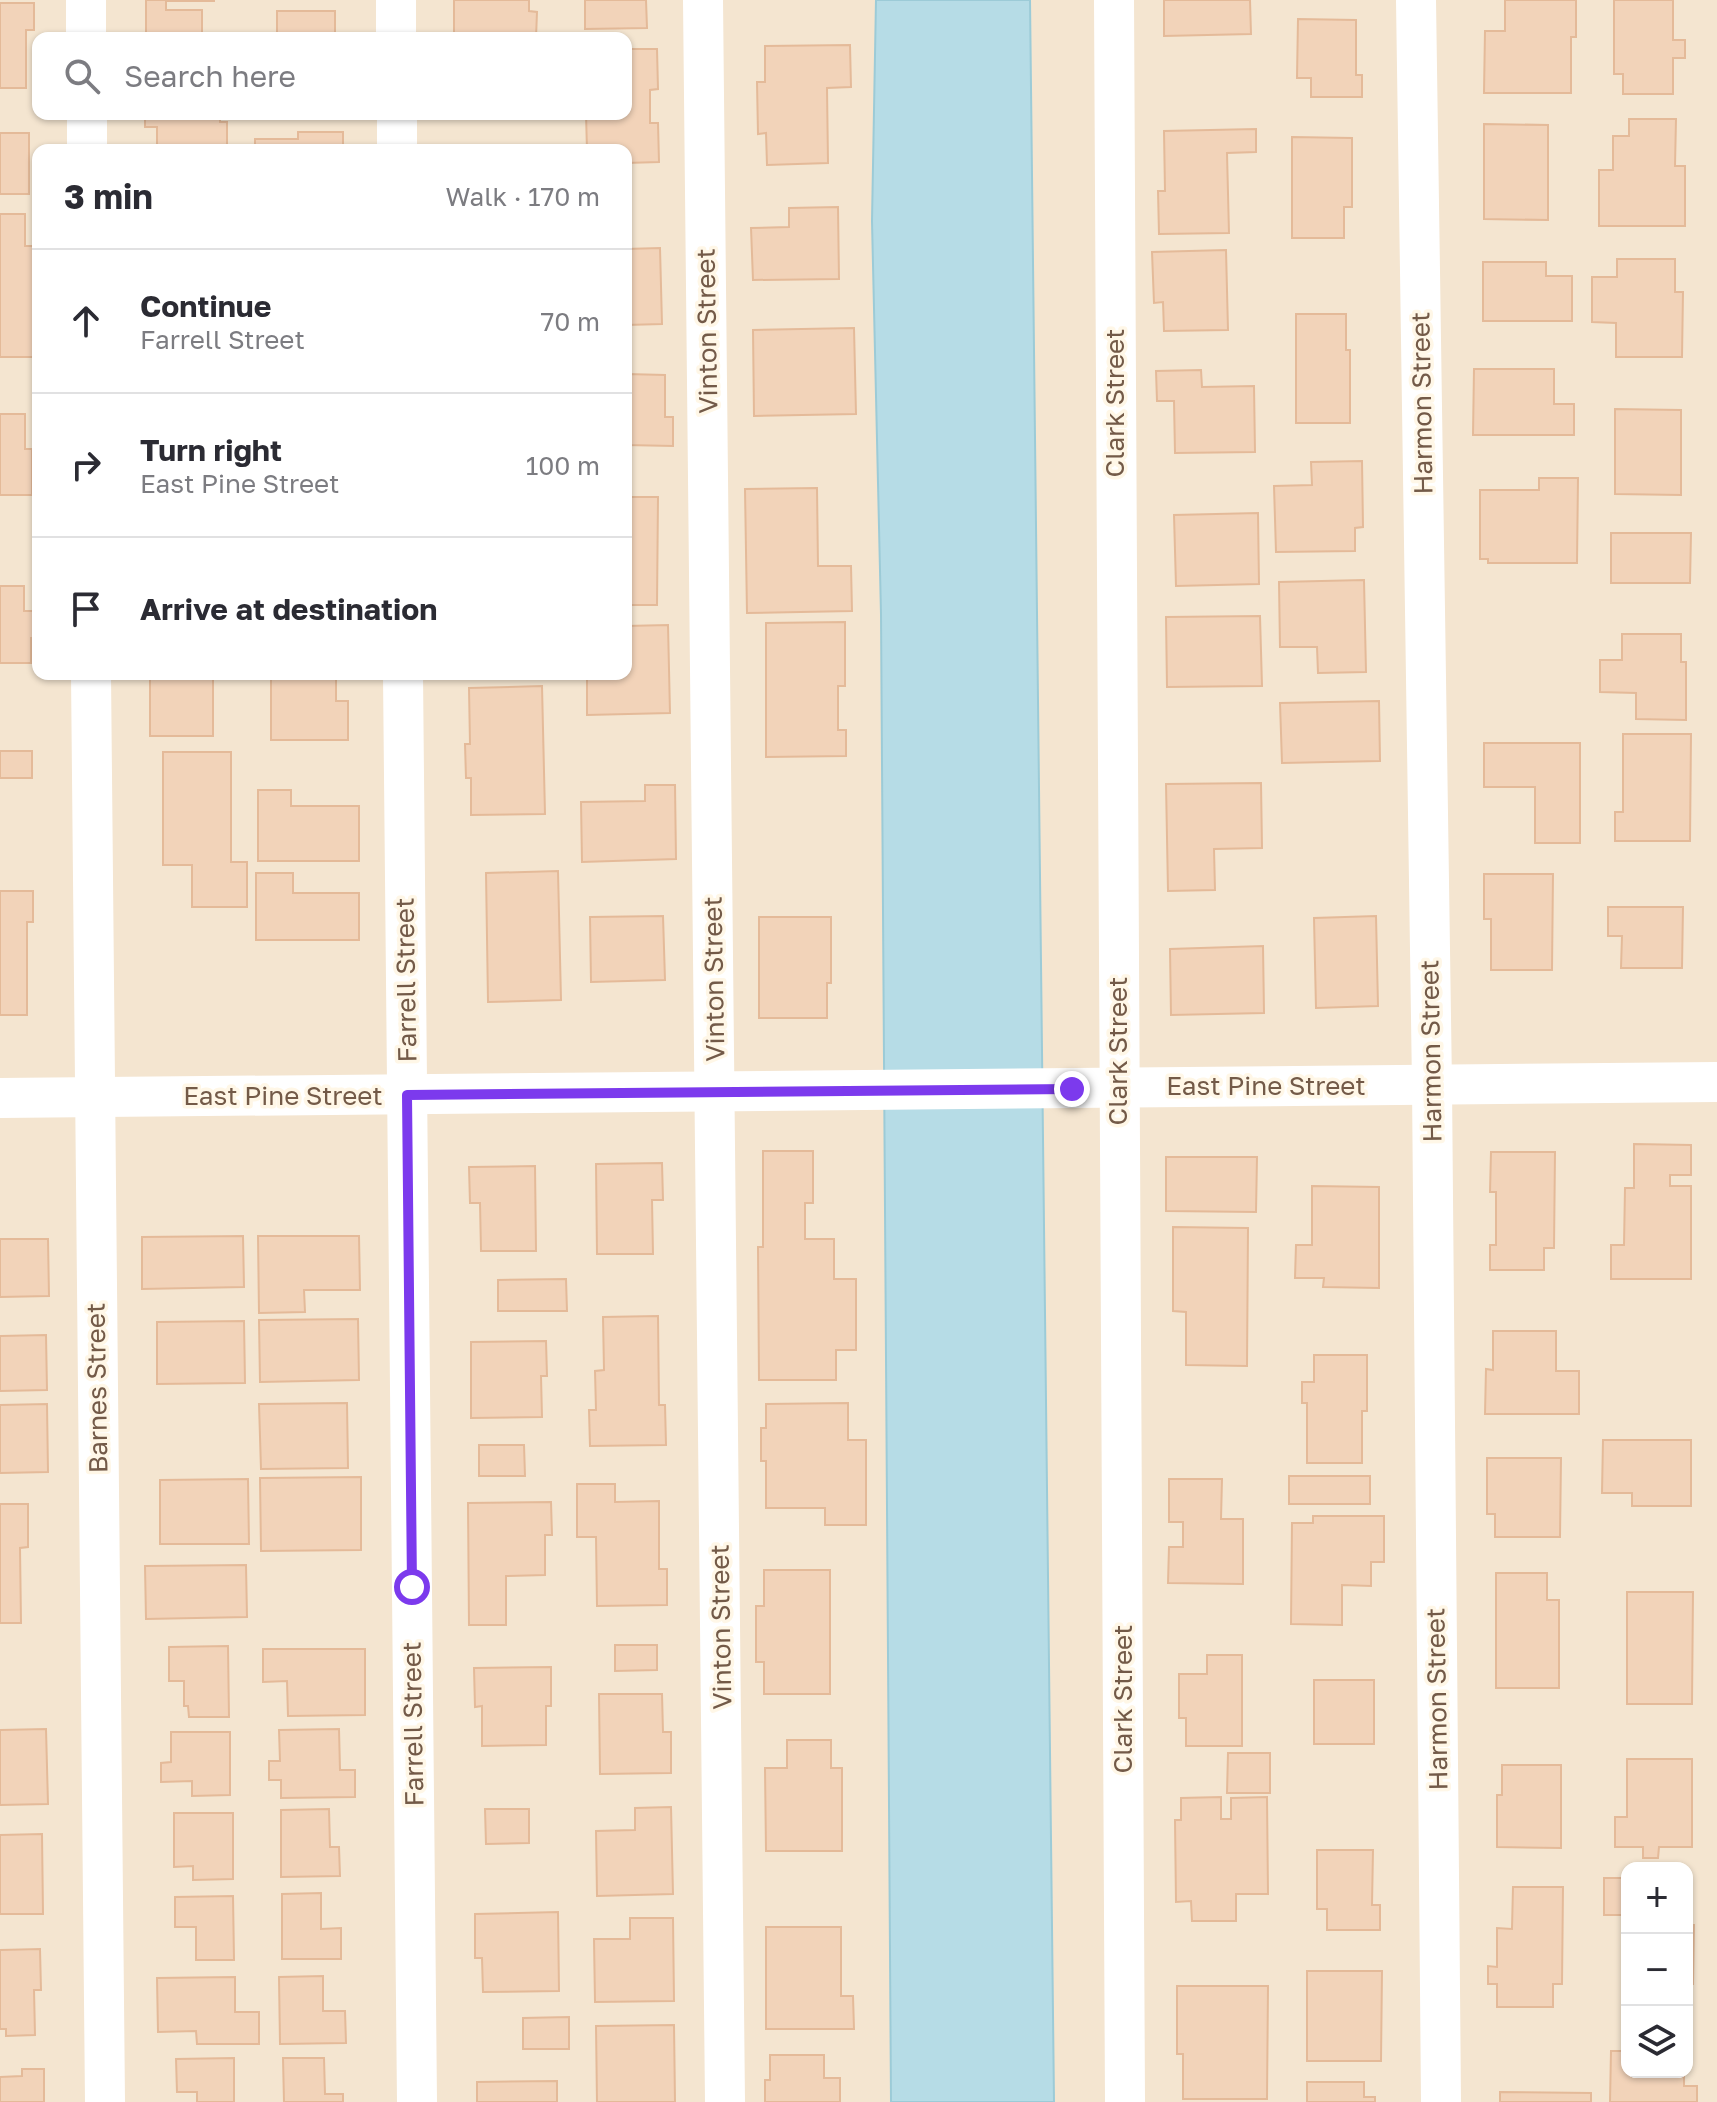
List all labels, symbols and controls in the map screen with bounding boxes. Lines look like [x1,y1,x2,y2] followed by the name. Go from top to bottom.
[32,32,632,120] search box
[60,54,104,98] icon: search
[124,58,296,94] text: Search here
[64,176,153,216] text: 3 min
[446,181,600,212] text: Walk · 170 m
[690,248,723,414] street label: Vinton Street
[140,288,271,324] text: Continue
[64,299,108,343] icon: ahead
[541,306,600,337] text: 70 m
[1404,311,1439,495] street label: Harmon Street
[140,324,305,355] text: Farrell Street
[1099,329,1130,477] street label: Clark Street
[140,432,282,468] text: Turn right
[64,443,108,487] icon: right
[526,450,600,481] text: 100 m
[140,468,340,499] text: East Pine Street
[64,587,108,631] icon: arrive
[140,591,437,627] text: Arrive at destination
[697,896,730,1062] street label: Vinton Street
[389,897,422,1063] street label: Farrell Street
[1413,959,1448,1143] street label: Harmon Street
[1102,977,1133,1125] street label: Clark Street
[1166,1070,1366,1101] street label: East Pine Street
[1054,1071,1090,1107] route end
[183,1080,383,1111] street label: East Pine Street
[80,1302,113,1474] street label: Barnes Street
[704,1544,737,1710] street label: Vinton Street
[394,1569,430,1605] route start
[1419,1607,1454,1791] street label: Harmon Street
[1107,1625,1138,1773] street label: Clark Street
[396,1641,429,1807] street label: Farrell Street
[1621,1862,1693,2078] map controls
[1621,1862,1693,1934] button: +
[1621,1934,1693,2006] button: −
[1621,2006,1693,2078] button: layers

